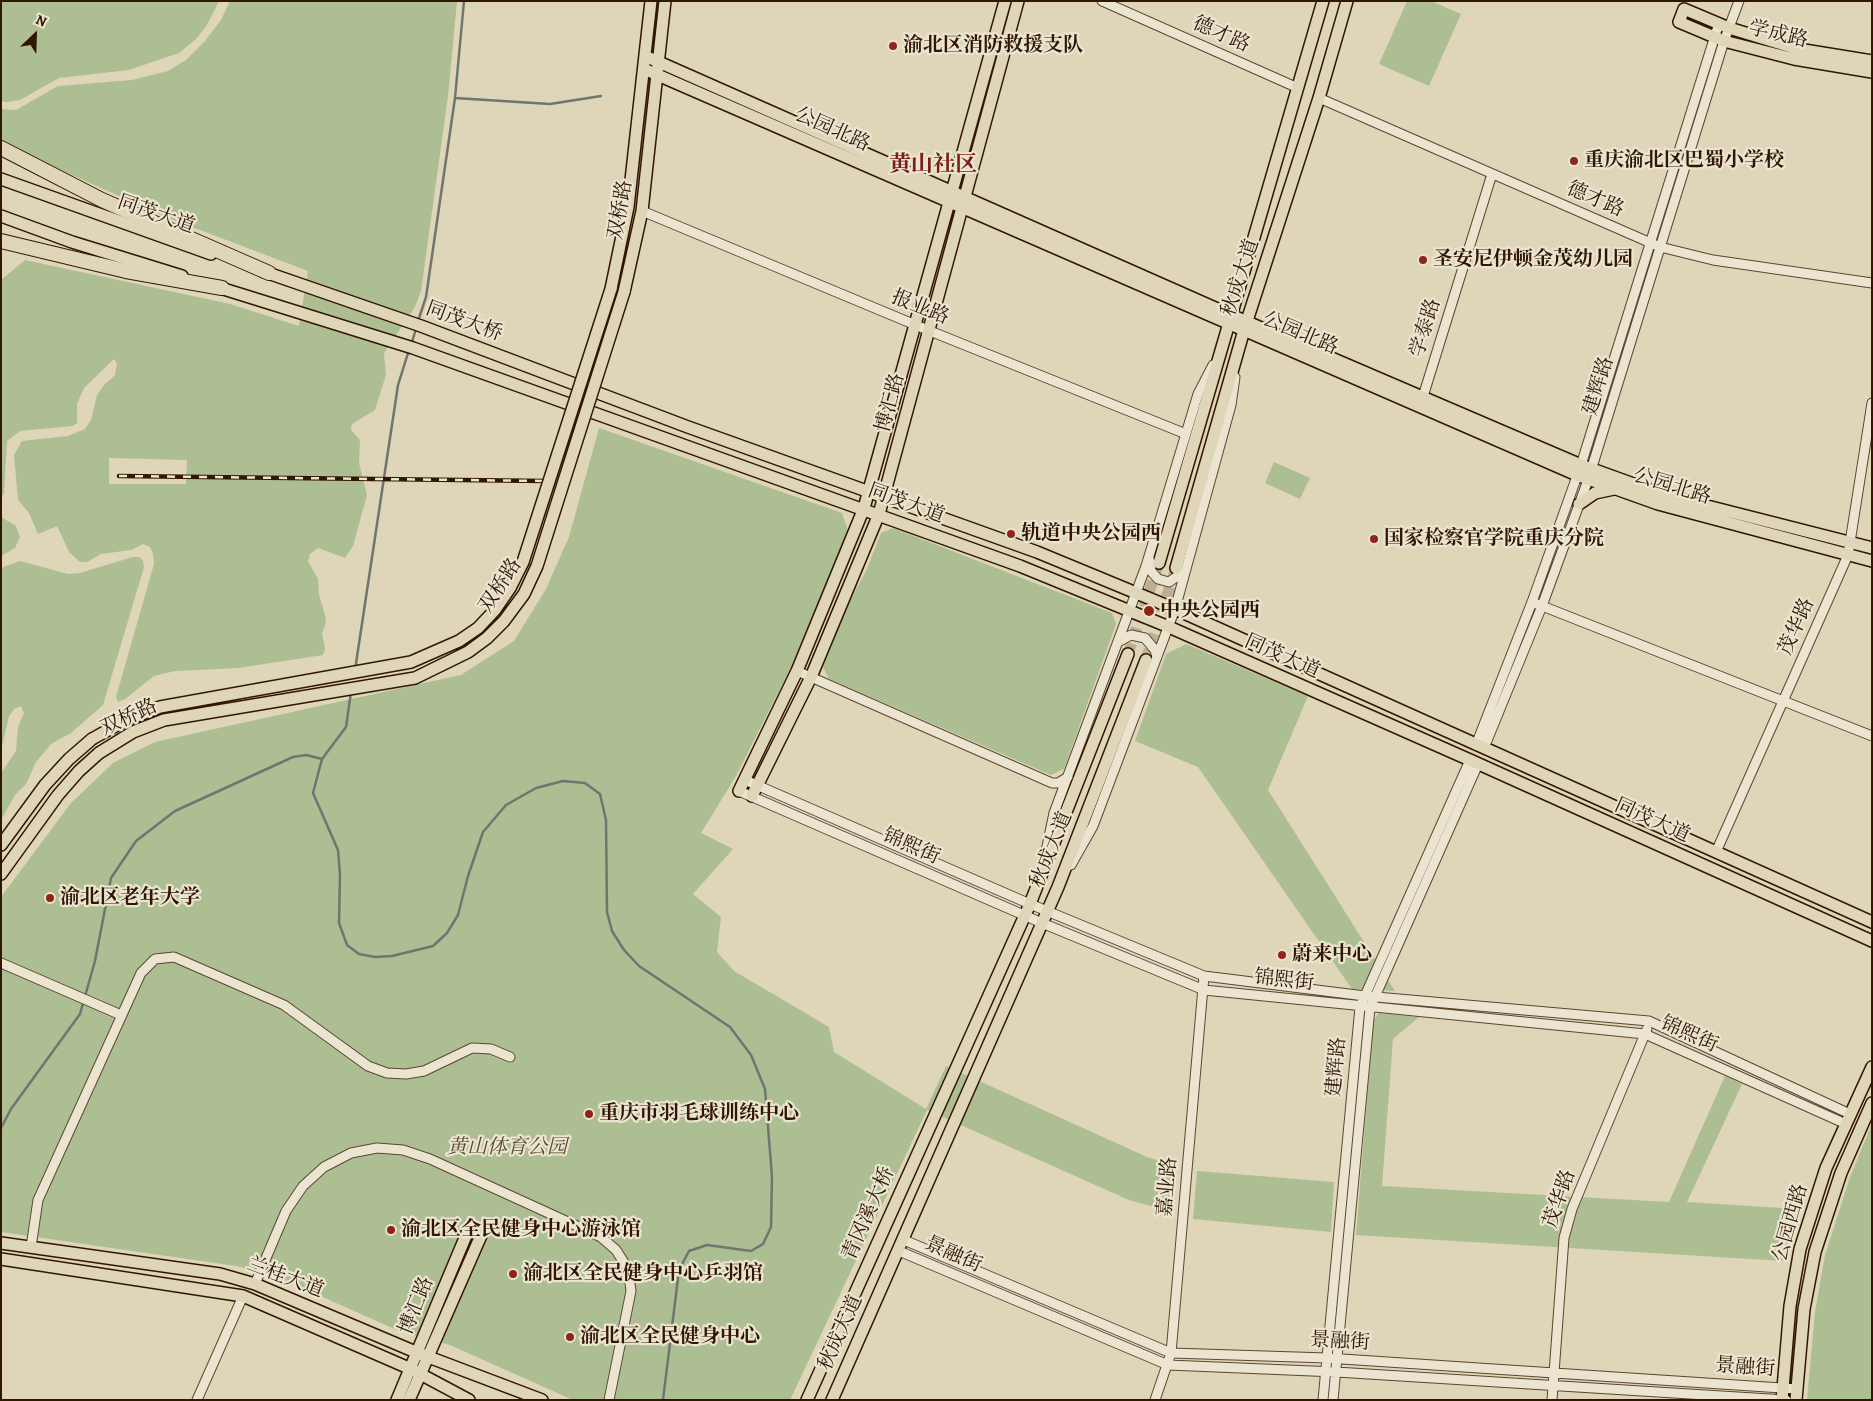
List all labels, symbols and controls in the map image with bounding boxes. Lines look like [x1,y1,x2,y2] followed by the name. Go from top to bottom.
[10,10,60,60] north arrow
[33,10,50,32] text: N
[1189,12,1253,58] street label: 德才路
[1746,17,1810,53] street label: 学成路
[903,34,1083,58] place label: 渝北区消防救援支队
[887,40,899,52] marker: 渝北区消防救援支队
[791,103,873,157] street label: 公园北路
[1584,149,1784,173] place label: 重庆渝北区巴蜀小学校
[889,153,977,179] district label: 黄山社区
[1568,155,1580,167] marker: 重庆渝北区巴蜀小学校
[1563,177,1627,223] street label: 德才路
[604,178,638,242] street label: 双桥路
[114,191,198,239] street label: 同茂大道
[1217,236,1265,320] street label: 秋成大道
[1433,248,1633,272] place label: 圣安尼伊顿金茂幼儿园
[1417,254,1429,266] marker: 圣安尼伊顿金茂幼儿园
[888,286,952,330] street label: 报业路
[1406,296,1446,360] street label: 学泰路
[422,297,506,347] street label: 同茂大桥
[1258,307,1342,361] street label: 公园北路
[1579,354,1619,418] street label: 建辉路
[872,371,910,435] street label: 博汇路
[1630,464,1714,510] street label: 公园北路
[864,479,948,529] street label: 同茂大道
[1021,522,1161,546] place label: 轨道中央公园西
[1384,527,1604,551] place label: 国家检察官学院重庆分院
[1005,528,1017,540] marker: 轨道中央公园西
[1368,533,1380,545] marker: 国家检察官学院重庆分院
[475,554,527,618] street label: 双桥路
[1774,595,1820,659] street label: 茂华路
[1160,599,1260,623] place label: 中央公园西
[1142,604,1156,618] marker: 中央公园西
[1241,630,1323,684] street label: 同茂大道
[97,694,161,742] street label: 双桥路
[1611,794,1693,848] street label: 同茂大道
[1026,808,1078,892] street label: 秋成大道
[879,824,943,870] street label: 锦熙街
[60,886,200,910] place label: 渝北区老年大学
[44,892,56,904] marker: 渝北区老年大学
[1292,943,1372,967] place label: 蔚来中心
[1276,949,1288,961] marker: 蔚来中心
[1253,966,1315,996] street label: 锦熙街
[1657,1012,1721,1058] street label: 锦熙街
[1322,1036,1352,1098] street label: 建辉路
[599,1102,799,1126] place label: 重庆市羽毛球训练中心
[583,1108,595,1120] marker: 重庆市羽毛球训练中心
[447,1136,567,1160] park label: 黄山体育公园
[1153,1156,1183,1218] street label: 嘉业路
[838,1163,900,1265] street label: 青冈溪大桥
[1539,1167,1581,1231] street label: 茂华路
[1768,1181,1814,1265] street label: 公园西路
[401,1218,641,1242] place label: 渝北区全民健身中心游泳馆
[385,1224,397,1236] marker: 渝北区全民健身中心游泳馆
[921,1232,985,1278] street label: 景融街
[243,1252,327,1304] street label: 兰桂大道
[523,1262,763,1286] place label: 渝北区全民健身中心乒羽馆
[507,1268,519,1280] marker: 渝北区全民健身中心乒羽馆
[395,1274,439,1338] street label: 博汇路
[814,1292,868,1374] street label: 秋成大道
[580,1325,760,1349] place label: 渝北区全民健身中心
[1309,1328,1371,1356] street label: 景融街
[564,1331,576,1343] marker: 渝北区全民健身中心
[1714,1354,1776,1382] street label: 景融街

